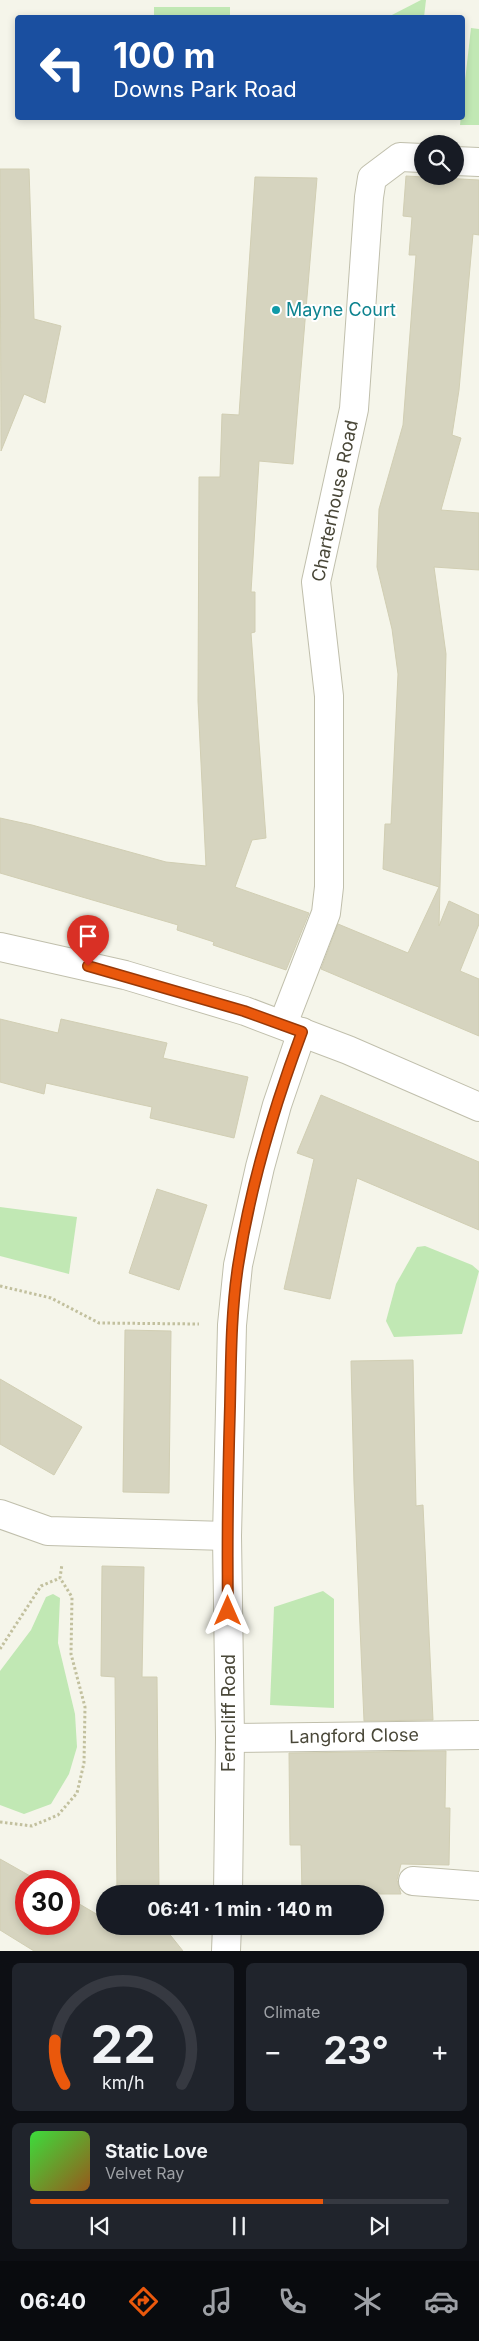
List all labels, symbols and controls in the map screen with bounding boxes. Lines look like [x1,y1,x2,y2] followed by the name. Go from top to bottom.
[113,34,216,76] text: 100 m
[30,35,95,100] icon: left
[113,76,297,102] text: Downs Park Road
[414,135,464,185] map controls
[414,135,464,185] button: search
[286,299,396,320] place label: Mayne Court
[270,304,282,316] marker: Mayne Court
[307,418,362,584] street label: Charterhouse Road
[67,915,109,966] pin
[74,922,102,950] icon: arrive
[201,1584,253,1636] position arrow
[218,1654,239,1772] street label: Ferncliff Road
[289,1724,419,1747] street label: Langford Close
[15,1870,80,1935] speed limit sign: 30
[147,1898,333,1921] text: 06:41 · 1 min · 140 m
[264,2002,320,2022] text: Climate
[90,2013,156,2076] text: 22
[323,2027,389,2073] text: 23°
[264,2034,282,2068] text: −
[430,2034,449,2068] text: +
[102,2072,144,2093] text: km/h
[105,2140,208,2163] text: Static Love
[105,2163,184,2183] text: Velvet Ray
[86,2212,114,2240] icon: previous
[225,2212,253,2240] icon: pause
[365,2212,393,2240] icon: next
[126,2284,161,2319] icon: directions
[200,2284,235,2319] icon: music
[275,2284,310,2319] icon: phone
[350,2284,385,2319] icon: climate
[424,2284,459,2319] icon: car
[20,2288,86,2314] text: 06:40

